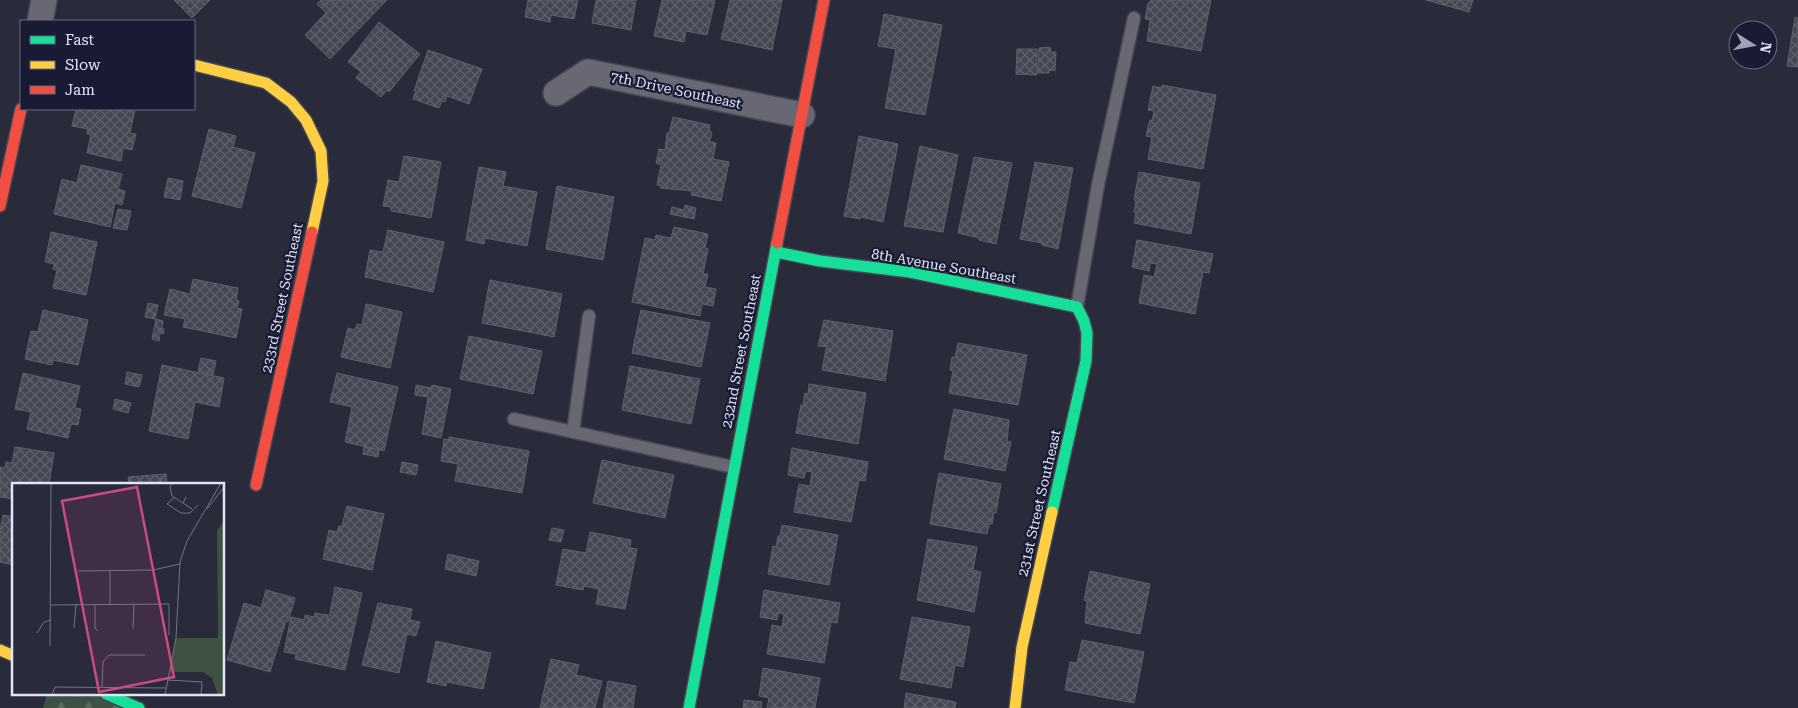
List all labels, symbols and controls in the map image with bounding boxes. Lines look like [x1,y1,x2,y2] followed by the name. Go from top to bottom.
[20,20,195,110] legend
[1728,20,1778,70] north arrow
[65,31,95,49] text: Fast
[1757,41,1775,55] text: N
[65,56,101,74] text: Slow
[609,68,743,112] street label: 7th Drive Southeast
[65,81,95,99] text: Jam
[258,222,306,374] street label: 233rd Street Southeast
[870,245,1018,287] street label: 8th Avenue Southeast
[718,273,764,429] street label: 232nd Street Southeast
[1014,428,1064,578] street label: 231st Street Southeast
[12,483,225,696] inset map

